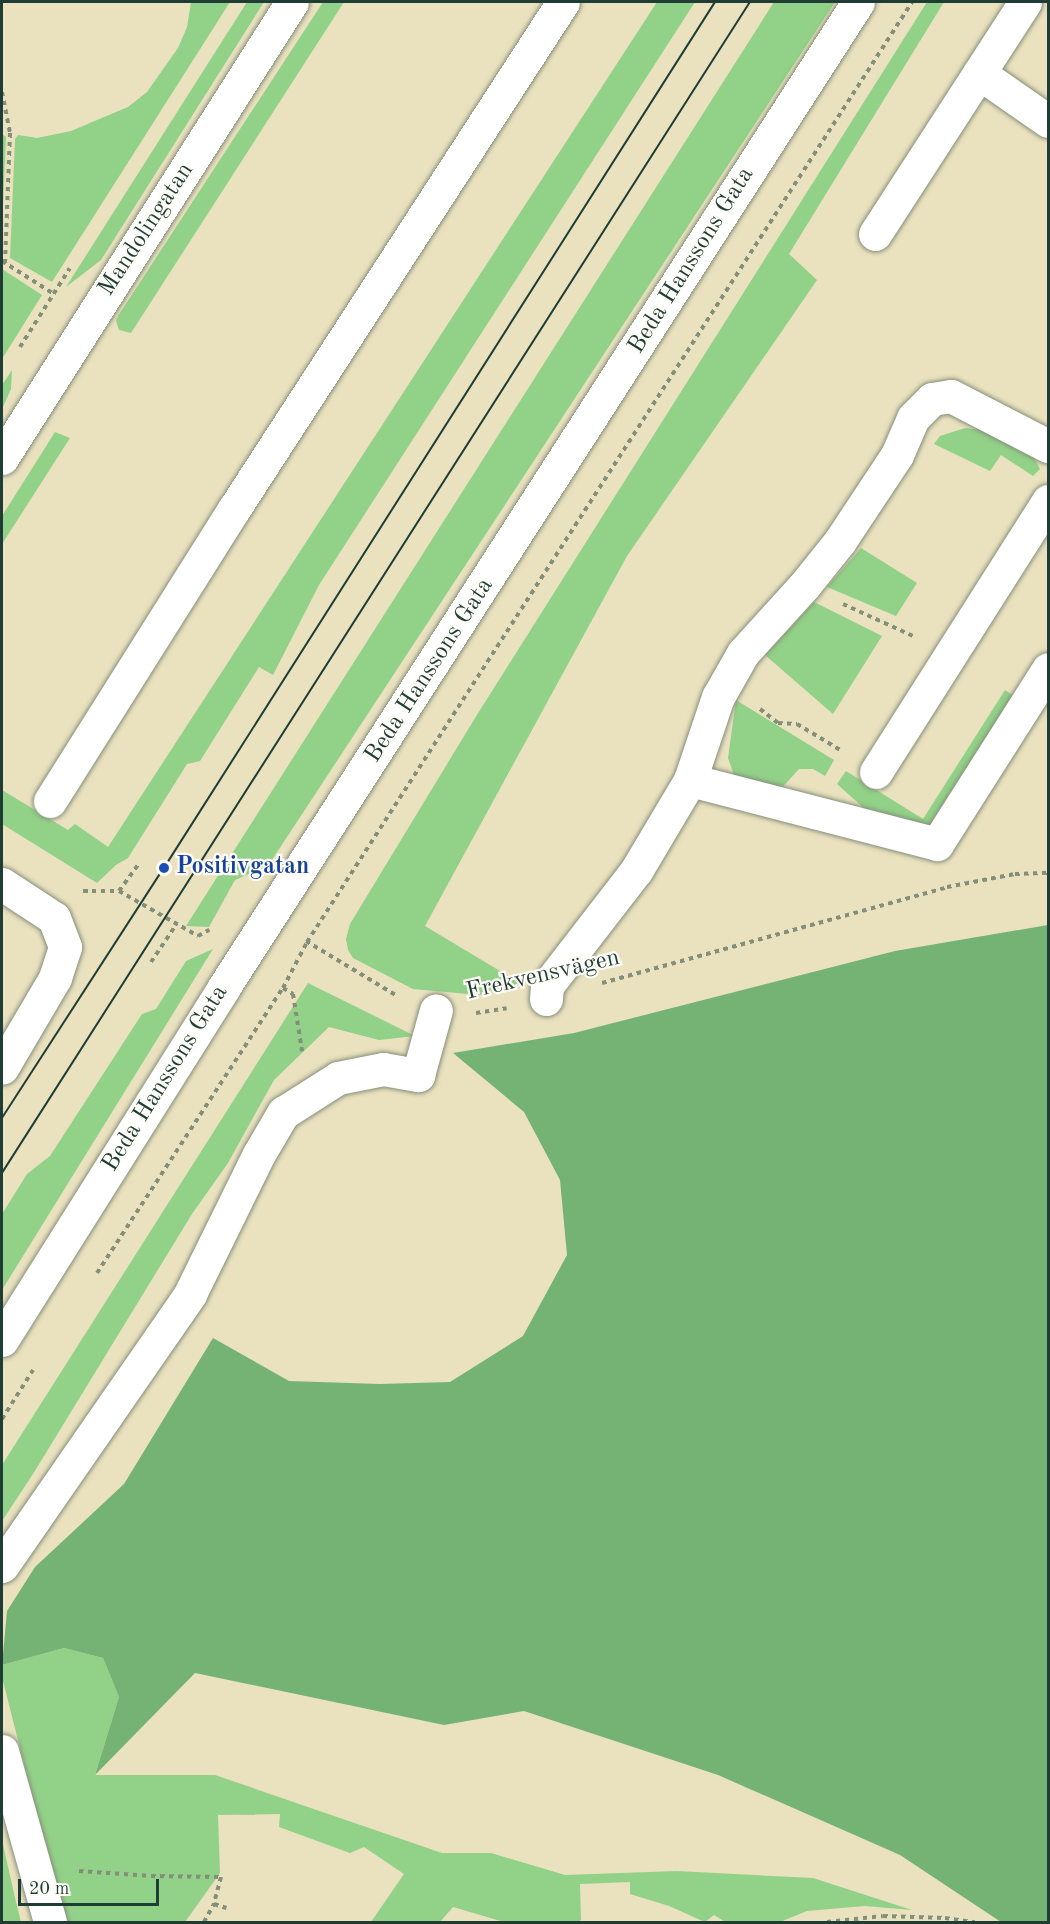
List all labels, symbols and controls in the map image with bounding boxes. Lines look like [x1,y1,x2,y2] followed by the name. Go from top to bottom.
[93,158,201,302] street label: Mandolingatan
[623,162,761,360] street label: Beda Hanssons Gata
[359,573,501,769] street label: Beda Hanssons Gata
[176,854,309,882] place label: Positivgatan
[157,861,171,875] marker: Positivgatan
[463,944,623,1008] street label: Frekvensvägen
[97,980,235,1178] street label: Beda Hanssons Gata
[21,1867,162,1905] scale bar
[29,1880,69,1898] text: 20 m

